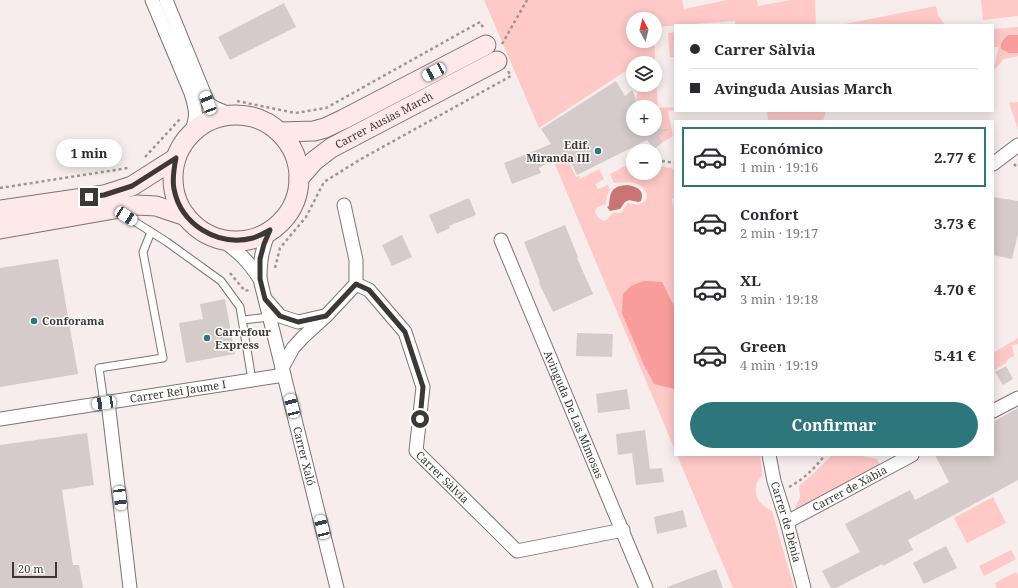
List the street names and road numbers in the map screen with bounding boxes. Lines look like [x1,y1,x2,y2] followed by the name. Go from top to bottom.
[332,88,435,152] street label: Carrer Ausias March
[541,348,607,481] street label: Avinguda De Las Mimosas
[129,376,227,406] street label: Carrer Rei Jaume I
[290,425,319,487] street label: Carrer Xaló
[413,447,473,506] street label: Carrer Sàlvia
[809,462,889,514] street label: Carrer de Xàbia
[768,479,805,564] street label: Carrer de Dénia

